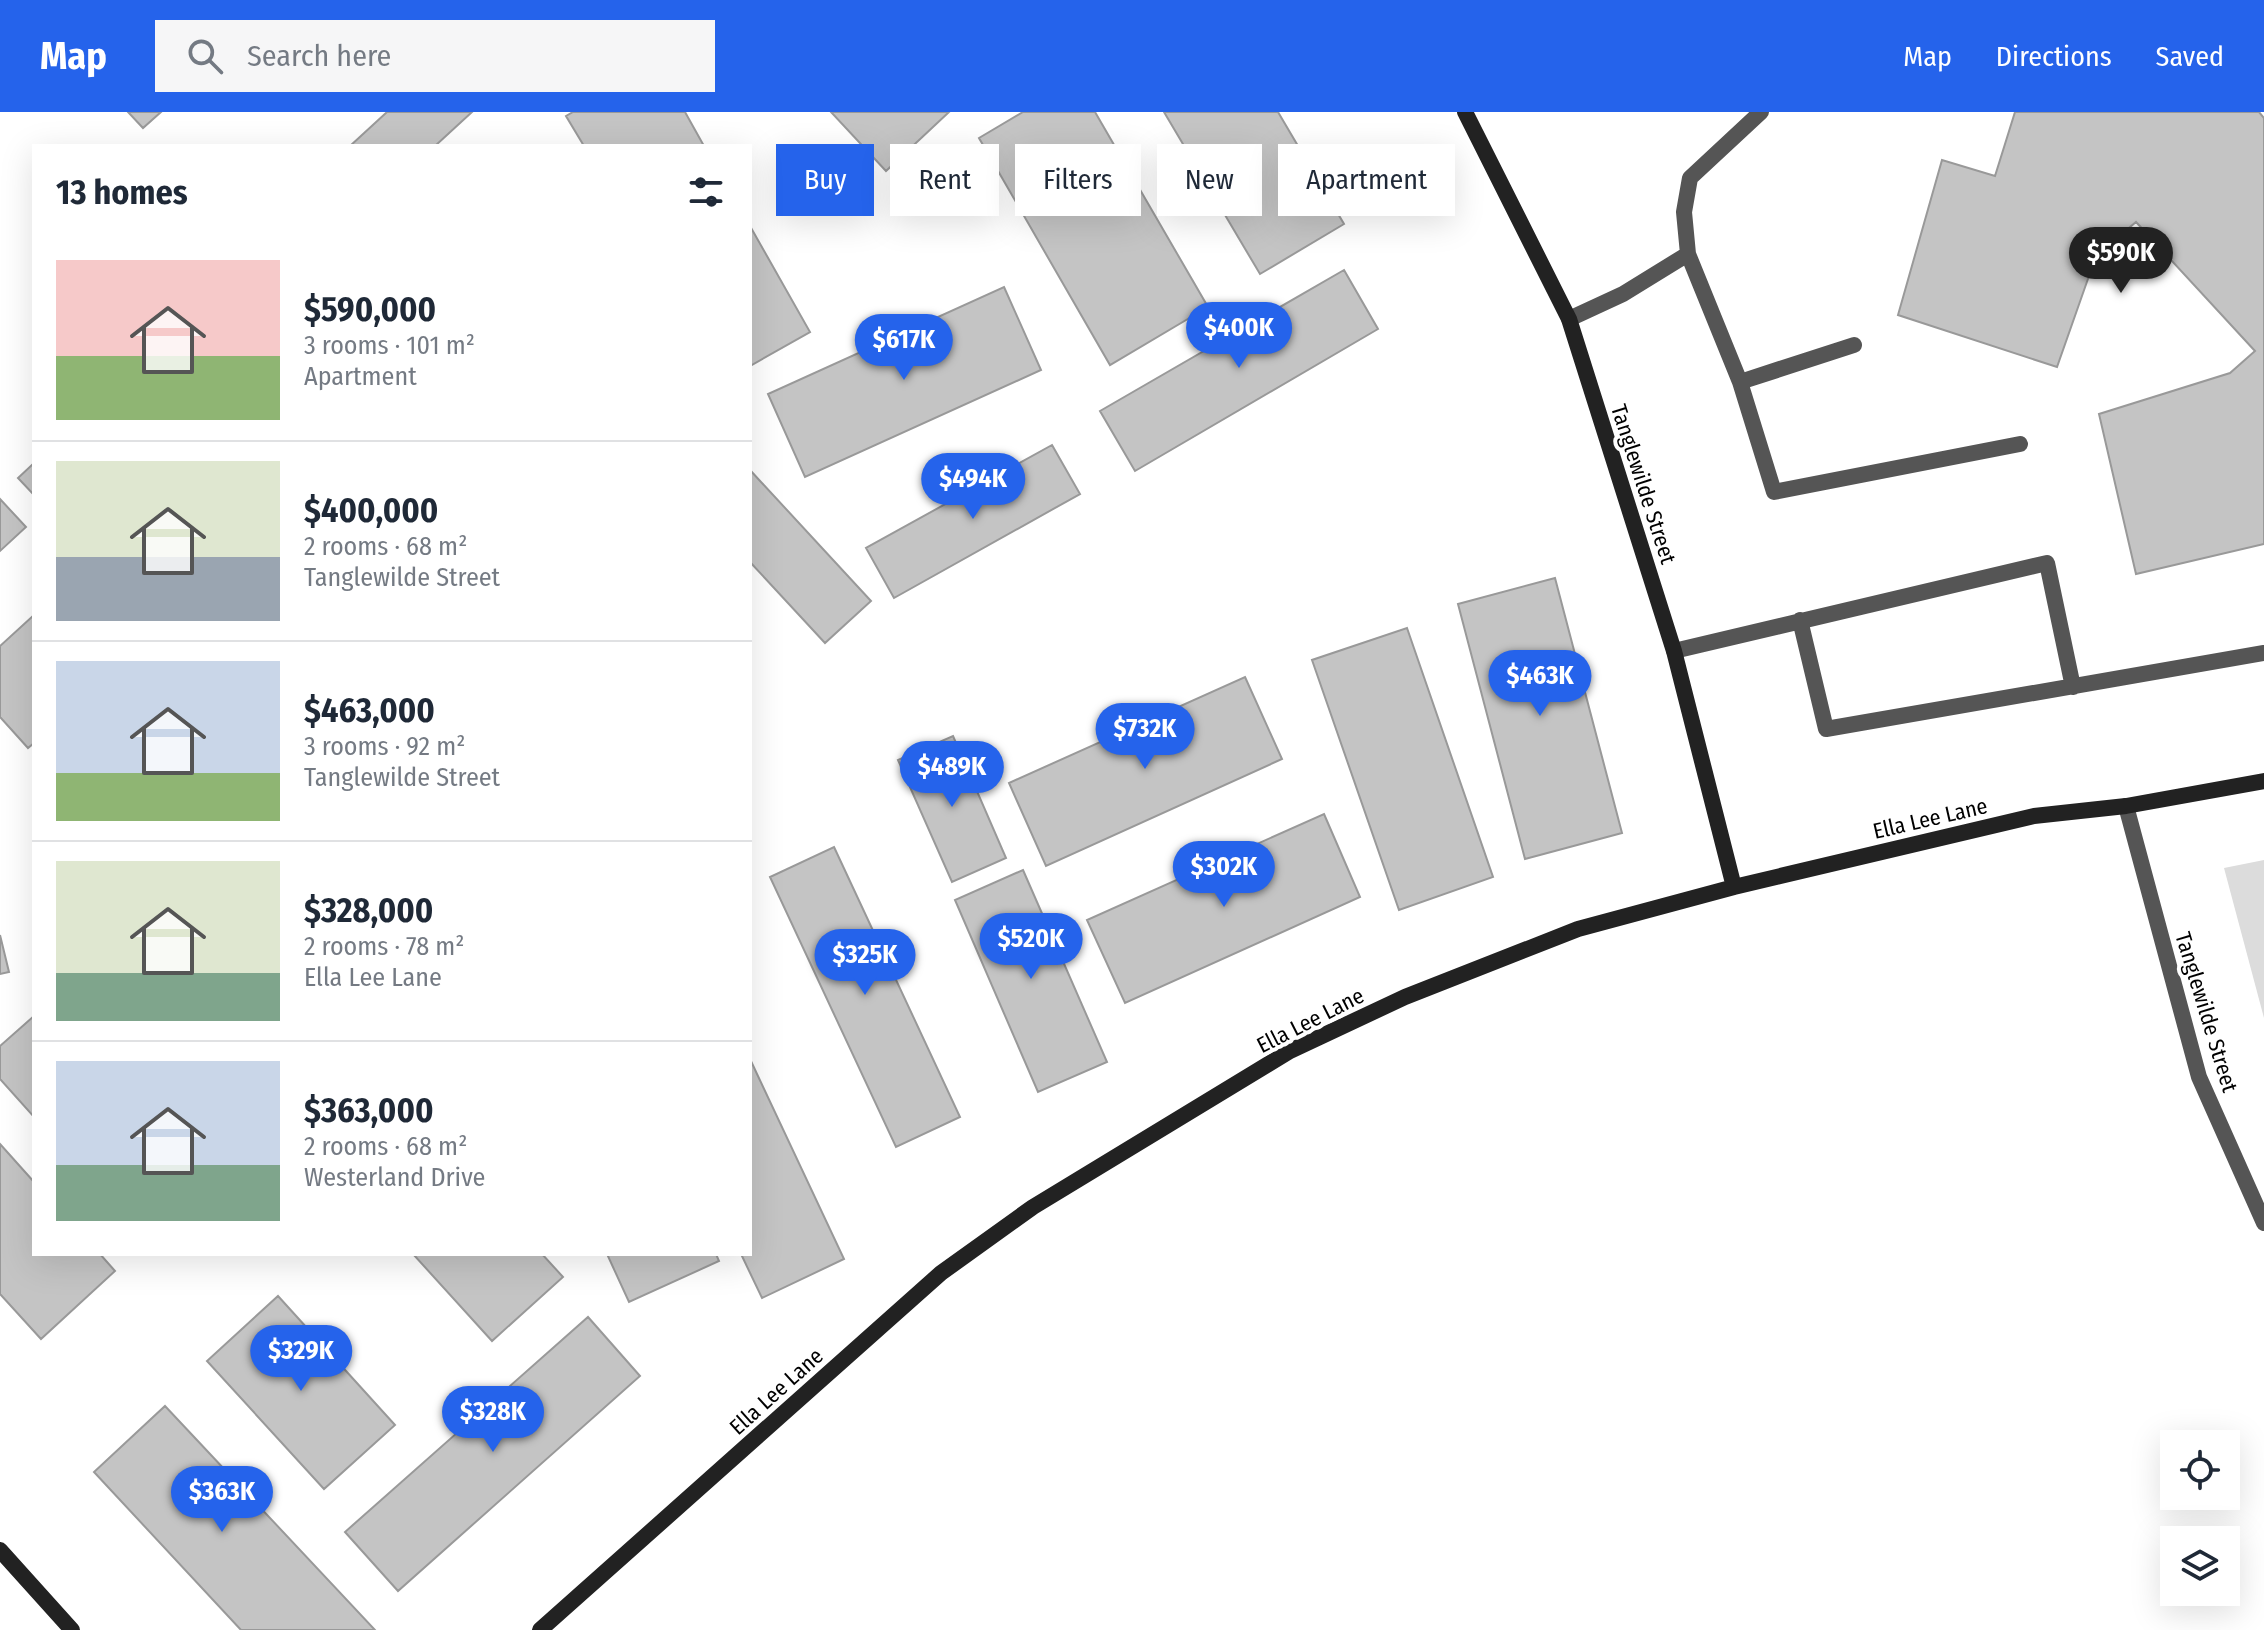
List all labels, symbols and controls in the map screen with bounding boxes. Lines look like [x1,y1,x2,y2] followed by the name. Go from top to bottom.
[155,20,715,92] search box
[40,33,107,79] text: Map
[183,34,227,78] icon: search
[247,38,391,74] text: Search here
[1903,40,1952,73] text: Map
[1996,40,2112,73] text: Directions
[2156,40,2224,73] text: Saved
[776,144,874,216] chip: Buy
[890,144,999,216] chip: Rent
[1015,144,1141,216] chip: Filters
[1157,144,1262,216] chip: New
[1278,144,1455,216] chip: Apartment
[684,170,728,214] icon: filters
[56,172,188,213] text: 13 homes
[2065,227,2177,295] pin: $590K
[2087,237,2155,268] text: $590K
[304,289,436,330] text: $590,000
[120,292,216,388] icon: home
[1183,302,1295,370] pin: $400K
[1204,312,1274,343] text: $400K
[848,314,960,382] pin: $617K
[873,324,935,355] text: $617K
[304,330,475,361] text: 3 rooms · 101 m²
[304,361,417,392] text: Apartment
[1605,401,1682,568] street label: Tanglewilde Street
[917,453,1029,521] pin: $494K
[939,463,1007,494] text: $494K
[304,490,438,531] text: $400,000
[120,493,216,589] icon: home
[304,531,467,562] text: 2 rooms · 68 m²
[304,562,500,593] text: Tanglewilde Street
[1484,650,1596,718] pin: $463K
[1506,660,1574,691] text: $463K
[304,690,435,731] text: $463,000
[120,693,216,789] icon: home
[1089,703,1201,771] pin: $732K
[1114,713,1176,744] text: $732K
[304,731,465,762] text: 3 rooms · 92 m²
[896,741,1008,809] pin: $489K
[918,751,986,782] text: $489K
[304,762,500,793] text: Tanglewilde Street
[1870,792,1990,845] street label: Ella Lee Lane
[1168,841,1280,909] pin: $302K
[1191,851,1257,882] text: $302K
[304,890,433,931] text: $328,000
[120,893,216,989] icon: home
[975,913,1087,981] pin: $520K
[998,923,1064,954] text: $520K
[809,929,921,997] pin: $325K
[2169,929,2244,1096] street label: Tanglewilde Street
[304,931,465,962] text: 2 rooms · 78 m²
[833,939,897,970] text: $325K
[304,962,442,993] text: Ella Lee Lane
[1252,982,1368,1059] street label: Ella Lee Lane
[304,1090,434,1131] text: $363,000
[120,1093,216,1189] icon: home
[304,1131,467,1162] text: 2 rooms · 68 m²
[304,1162,485,1193] text: Westerland Drive
[245,1325,357,1393] pin: $329K
[268,1335,334,1366] text: $329K
[724,1342,829,1440] street label: Ella Lee Lane
[437,1386,549,1454] pin: $328K
[460,1396,526,1427] text: $328K
[2160,1430,2240,1606] map controls
[2160,1430,2240,1510] button: locate
[166,1466,278,1534] pin: $363K
[189,1476,255,1507] text: $363K
[2160,1526,2240,1606] button: layers

